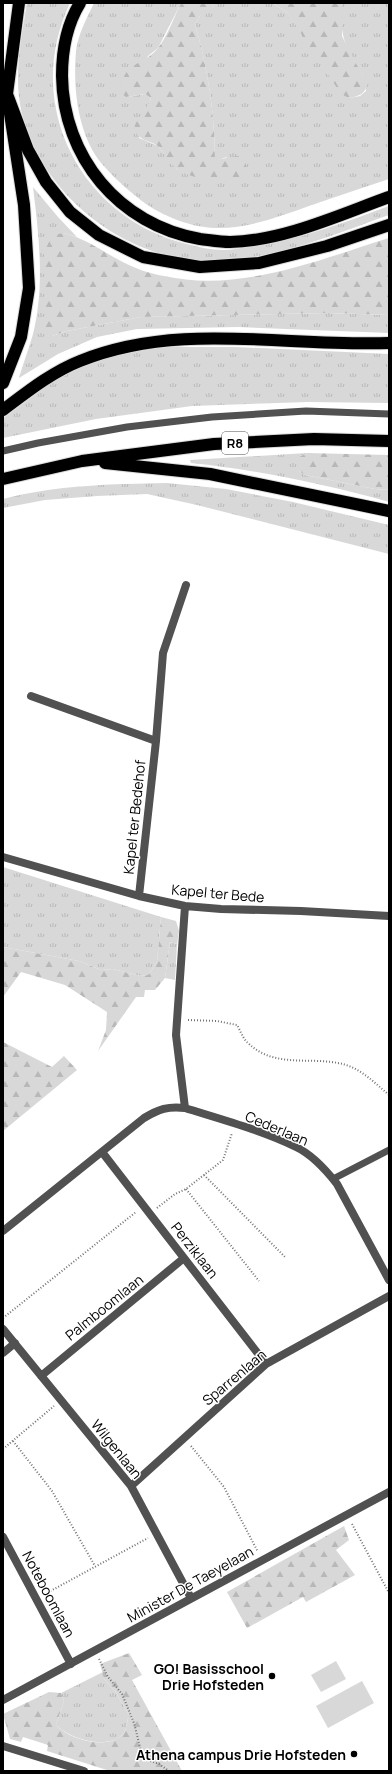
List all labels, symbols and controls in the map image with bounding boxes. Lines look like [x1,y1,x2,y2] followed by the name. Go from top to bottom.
[222,432,248,454] road number: R8
[119,759,149,875] street label: Kapel ter Bedehof
[171,879,265,907] street label: Kapel ter Bede
[243,1106,311,1150] street label: Cederlaan
[167,1218,223,1282] street label: Perziklaan
[61,1270,147,1344] street label: Palmboomlaan
[198,1345,270,1409] street label: Sparrenlaan
[87,1415,147,1483] street label: Wilgenlaan
[124,1541,256,1627] street label: Minister De Taeyelaan
[18,1547,80,1641] street label: Noteboomlaan
[154,1659,264,1694] place label: GO! Basisschool Drie Hofsteden
[267,1671,277,1681] marker: GO! Basisschool Drie Hofsteden
[136,1745,346,1764] place label: Athena campus Drie Hofsteden
[349,1749,359,1759] marker: Athena campus Drie Hofsteden

